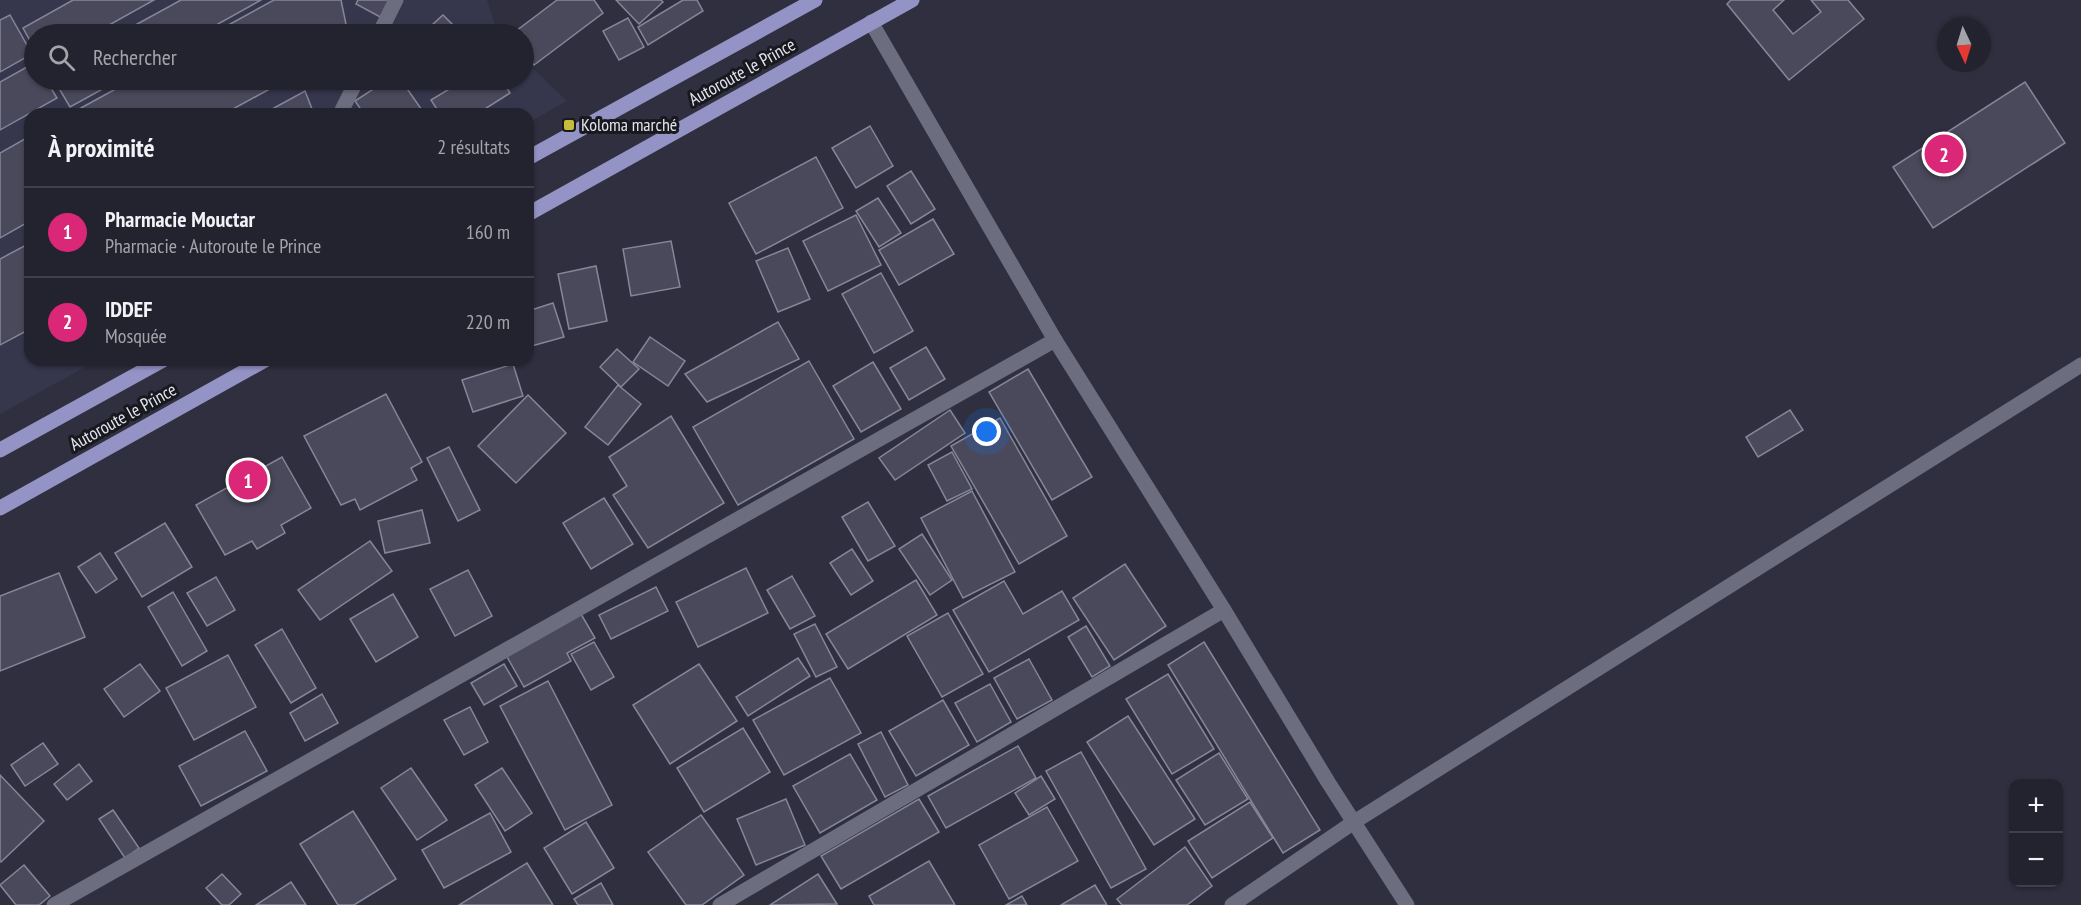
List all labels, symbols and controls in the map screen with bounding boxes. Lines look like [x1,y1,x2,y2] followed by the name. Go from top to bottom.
[1937,18,1991,72] north arrow
[24,24,534,90] search box
[684,33,799,110] street label: Autoroute le Prince
[45,41,78,74] icon: search
[93,43,177,71] text: Rechercher
[581,113,677,136] place label: Koloma marché
[562,118,576,132] marker: Koloma marché
[48,131,155,164] text: À proximité
[1924,132,1964,176] pin: 2
[437,134,510,160] text: 2 résultats
[105,205,255,233] text: Pharmacie Mouctar
[63,219,72,245] text: 1
[466,219,510,245] text: 160 m
[105,233,321,259] text: Pharmacie · Autoroute le Prince
[105,295,152,323] text: IDDEF
[63,309,72,335] text: 2
[466,309,510,335] text: 220 m
[105,323,167,349] text: Mosquée
[65,378,180,455] street label: Autoroute le Prince
[972,417,1001,446] your location
[228,458,268,502] pin: 1
[2009,779,2063,887] map controls
[2009,779,2063,833] button: +
[2009,833,2063,887] button: −

